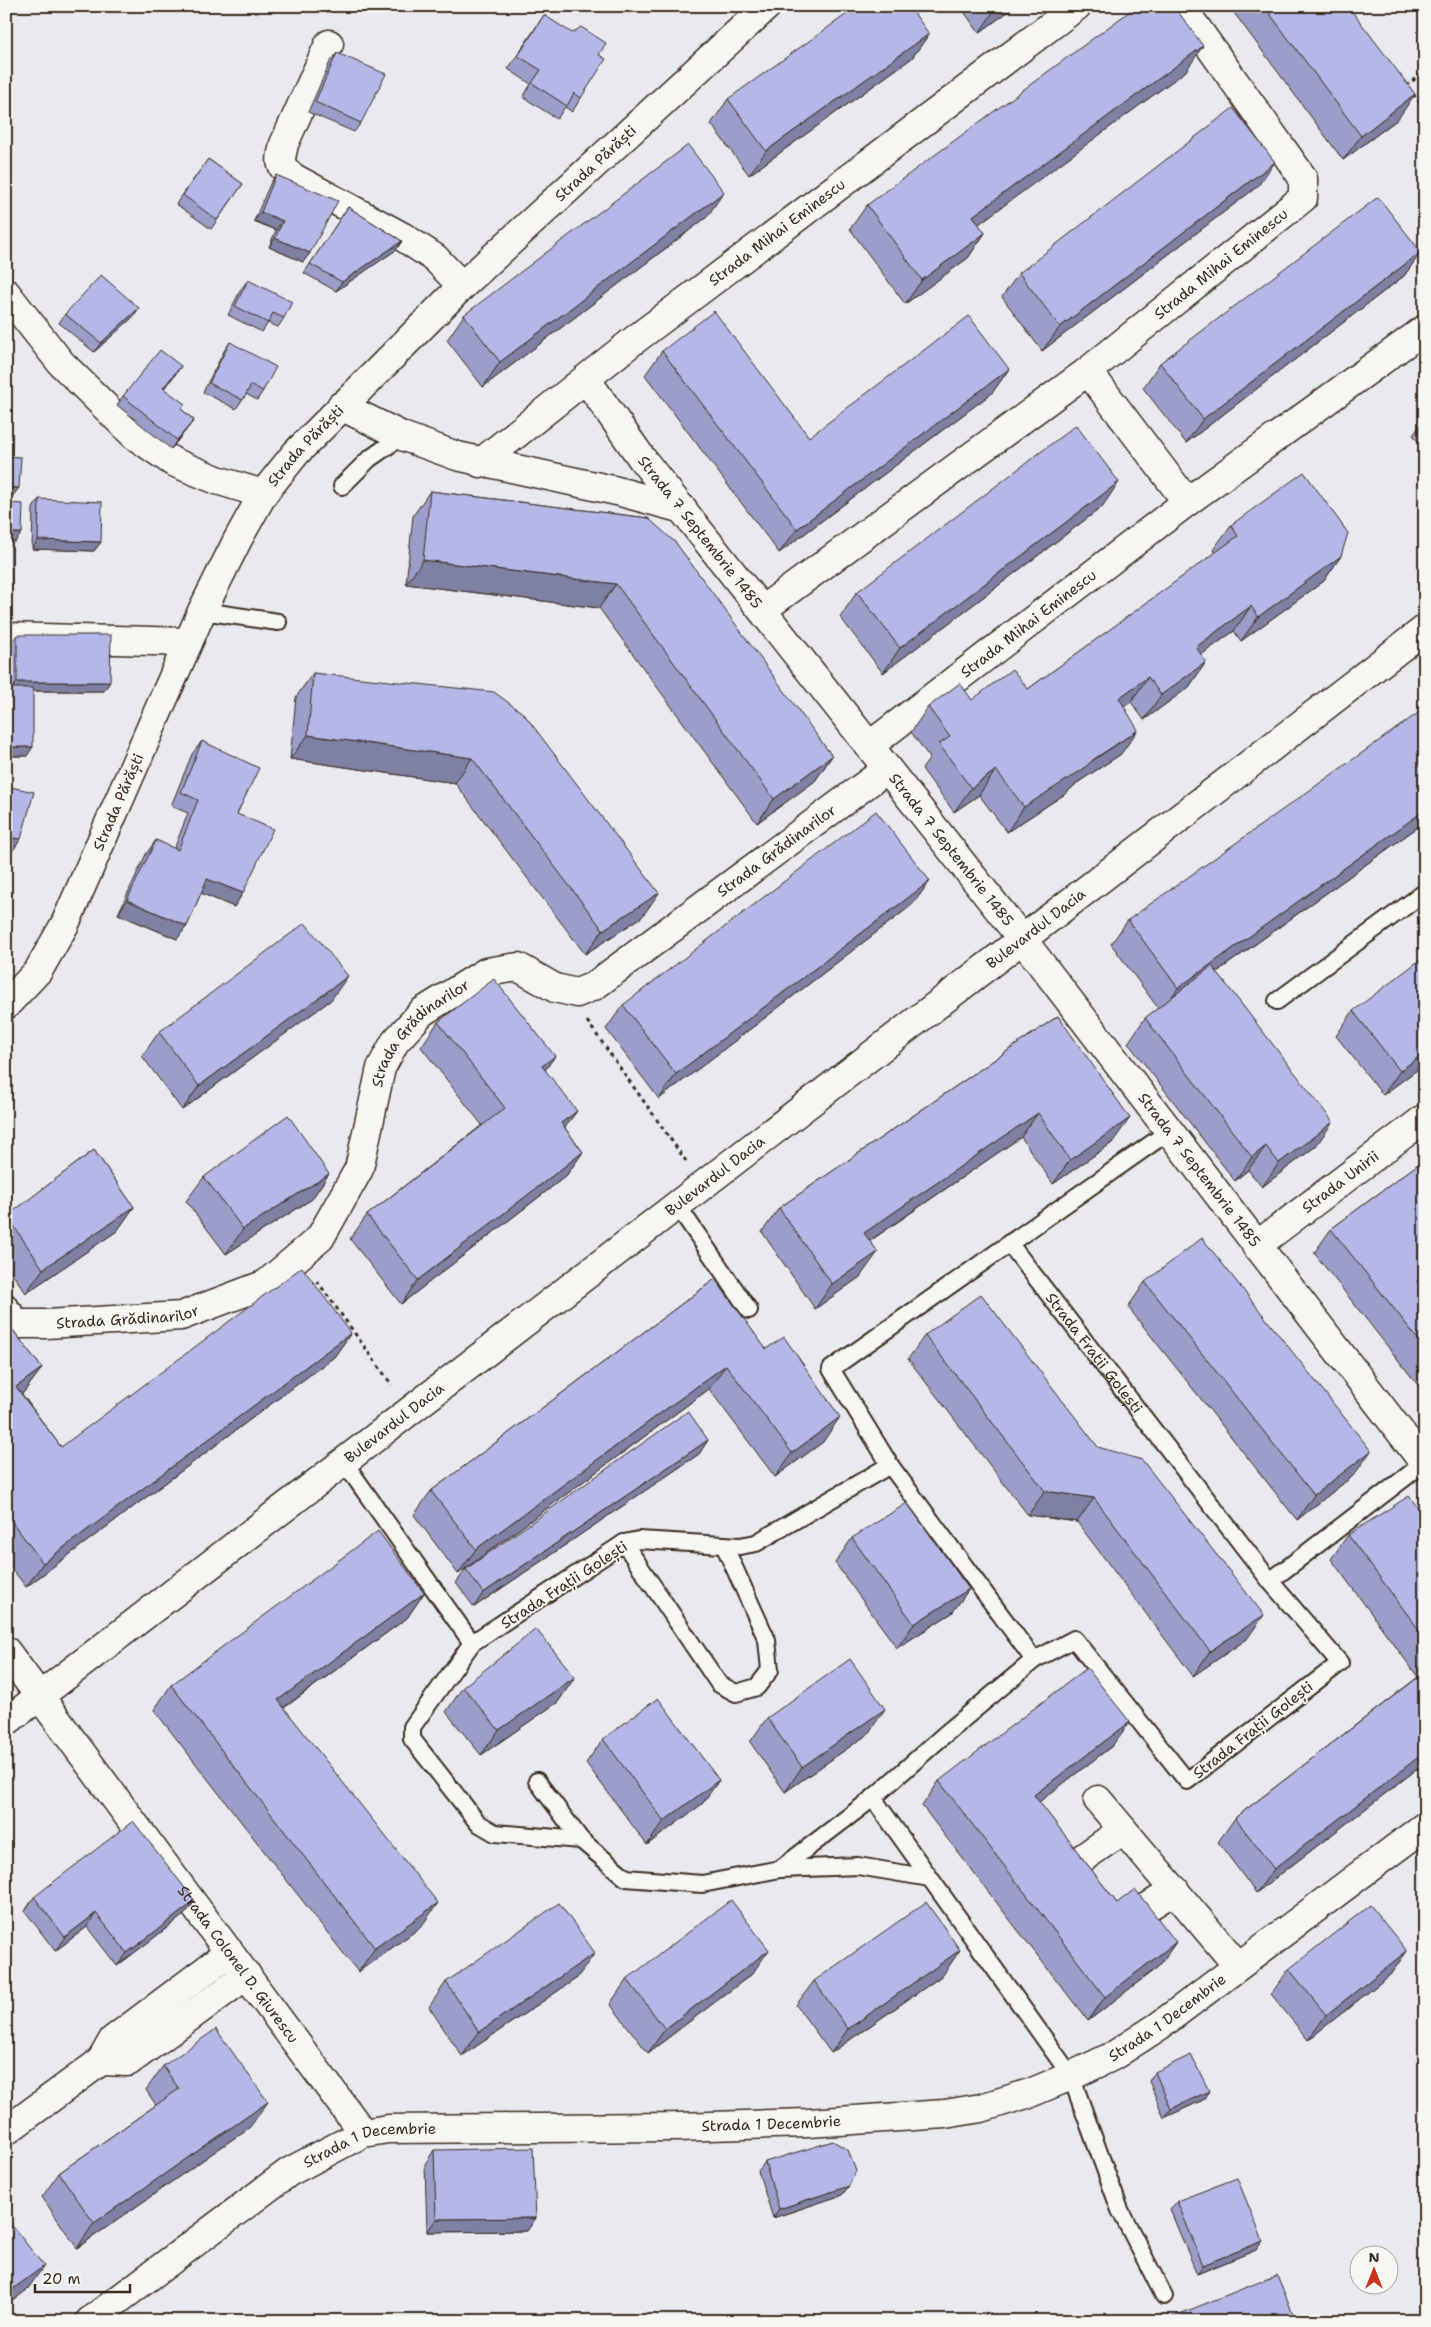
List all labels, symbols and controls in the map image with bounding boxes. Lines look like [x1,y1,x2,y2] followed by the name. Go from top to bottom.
[550,121,641,206] street label: Strada Părăști
[704,174,849,291] street label: Strada Mihai Eminescu
[1150,204,1292,324] street label: Strada Mihai Eminescu
[263,401,348,491] street label: Strada Părăști
[633,451,767,613] street label: Strada 7 Septembrie 1485
[956,565,1101,682] street label: Strada Mihai Eminescu
[88,750,148,854] street label: Strada Părăști
[885,769,1018,930] street label: Strada 7 Septembrie 1485
[713,800,840,902] street label: Strada Grădinarilor
[982,884,1090,973] street label: Bulevardul Dacia
[367,975,473,1089] street label: Strada Grădinarilor
[1134,1089,1265,1251] street label: Strada 7 Septembrie 1485
[661,1131,769,1221] street label: Bulevardul Dacia
[1298,1146,1383,1218] street label: Strada Unirii
[1041,1288,1147,1418] street label: Strada Frații Golești
[56,1300,202,1333] street label: Strada Grădinarilor
[340,1378,449,1468] street label: Bulevardul Dacia
[497,1536,632,1634] street label: Strada Frații Golești
[1189,1677,1318,1784] street label: Strada Frații Golești
[173,1881,303,2047] street label: Strada Colonel D. Giurescu
[1105,1969,1230,2066] street label: Strada 1 Decembrie
[701,2111,842,2136] street label: Strada 1 Decembrie
[300,2119,436,2173] street label: Strada 1 Decembrie
[1348,2244,1398,2294] north arrow
[1368,2248,1380,2266] text: N
[35,2262,130,2294] scale bar
[42,2269,81,2289] text: 20 m

